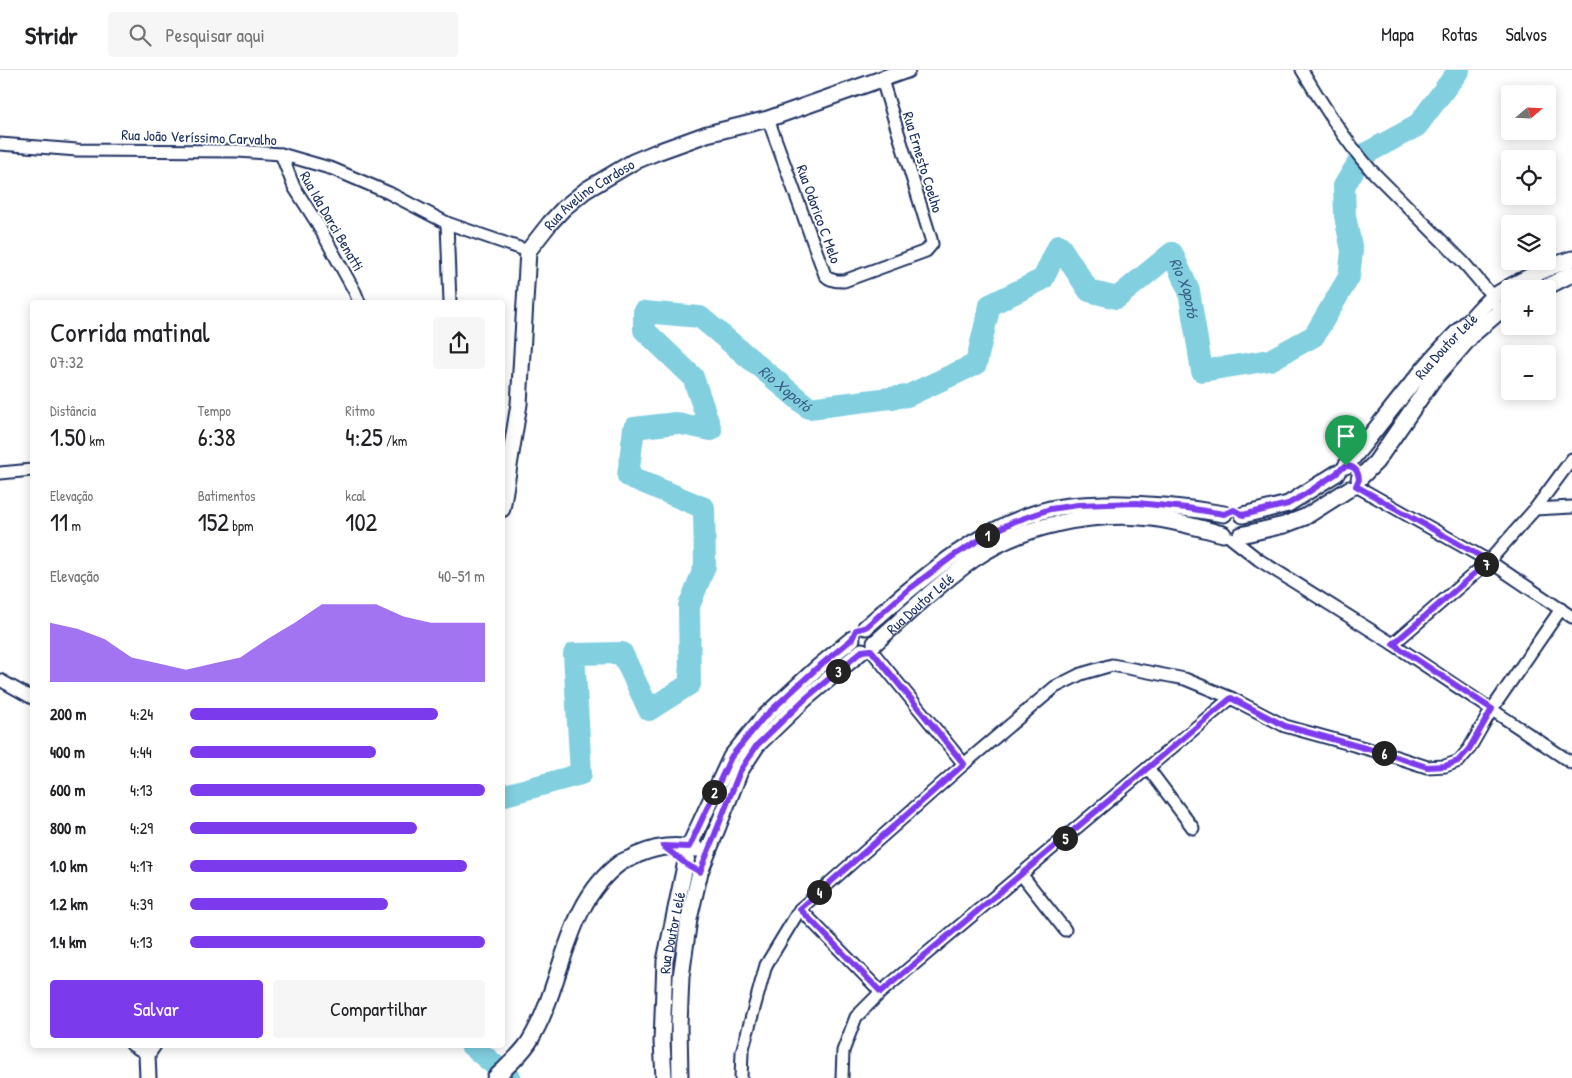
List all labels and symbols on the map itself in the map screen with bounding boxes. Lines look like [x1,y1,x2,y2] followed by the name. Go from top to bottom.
[1501,85,1556,140] north arrow
[898,109,948,215] street label: Rua Ernesto Coelho
[121,124,277,150] street label: Rua João Veríssimo Carvalho
[538,153,638,234] street label: Rua Avelino Cardoso
[791,162,847,266] street label: Rua Odorico C Melo
[295,167,369,275] street label: Rua Ida Darci Benatti
[1164,254,1204,321] water label: Rio Xopotó
[1409,309,1482,383] street label: Rua Doutor Lelé
[754,360,817,418] water label: Rio Xopotó
[1325,415,1367,466] pin
[974,522,1000,548] pin: 1
[1474,552,1498,576] pin: 7
[881,568,958,639] street label: Rua Doutor Lelé
[826,658,850,684] pin: 3
[1372,740,1396,766] pin: 6
[702,780,726,804] pin: 2
[1052,826,1078,850] pin: 5
[806,880,832,904] pin: 4
[654,890,690,974] street label: Rua Doutor Lelé

